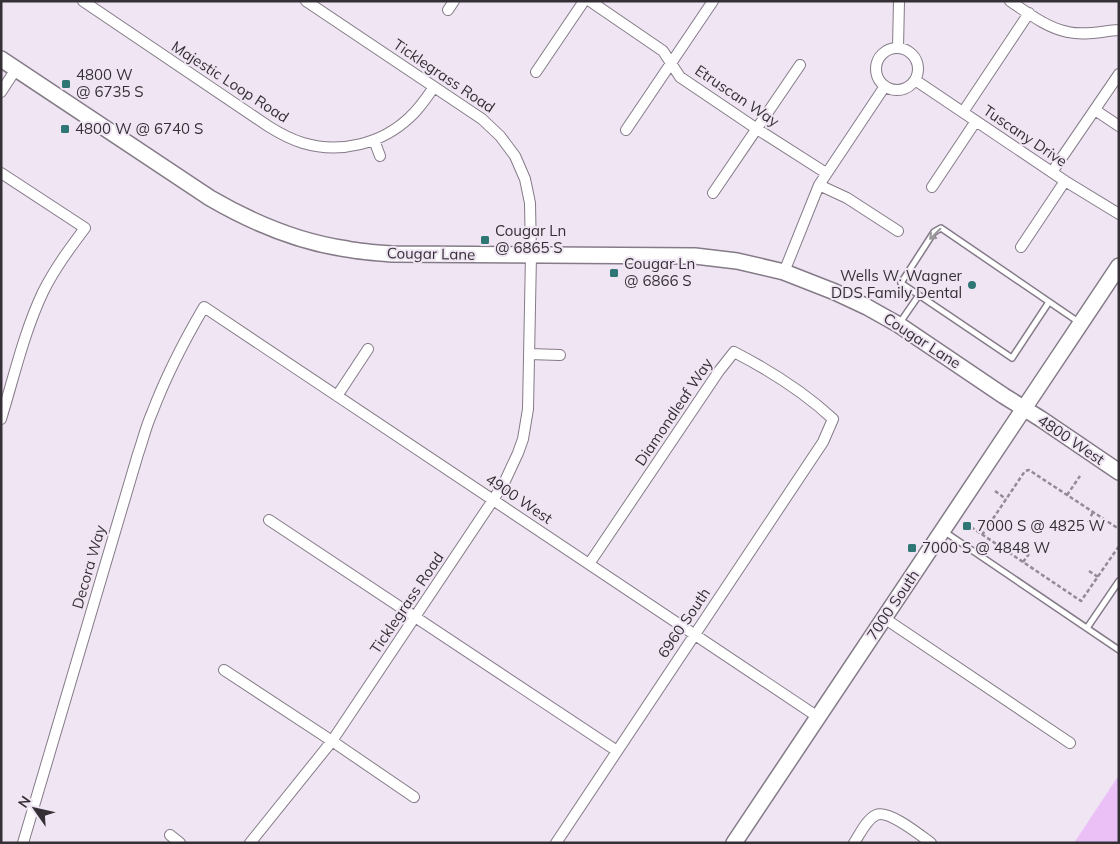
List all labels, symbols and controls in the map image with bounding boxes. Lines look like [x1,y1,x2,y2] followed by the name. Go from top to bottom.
[390,35,499,117] street label: Ticklegrass Road
[168,37,292,127] street label: Majestic Loop Road
[692,60,783,131] street label: Etruscan Way
[76,65,144,101] place label: 4800 W @ 6735 S
[60,78,72,90] marker: 4800 W @ 6735 S
[980,101,1071,171] street label: Tuscany Drive
[75,119,203,138] place label: 4800 W @ 6740 S
[59,123,71,135] marker: 4800 W @ 6740 S
[495,221,566,257] place label: Cougar Ln @ 6865 S
[929,228,941,240] one-way arrow
[479,234,491,246] marker: Cougar Ln @ 6865 S
[387,243,475,264] street label: Cougar Lane
[624,254,695,290] place label: Cougar Ln @ 6866 S
[831,266,963,302] place label: Wells W. Wagner DDS Family Dental
[608,267,620,279] marker: Cougar Ln @ 6866 S
[966,279,978,291] marker: Wells W. Wagner DDS Family Dental
[880,309,965,373] street label: Cougar Lane
[631,354,717,469] street label: Diamondleaf Way
[1034,410,1108,469] street label: 4800 West
[482,469,556,528] street label: 4900 West
[977,516,1106,535] place label: 7000 S @ 4825 W
[961,520,973,532] marker: 7000 S @ 4825 W
[68,523,110,611] street label: Decora Way
[922,538,1051,557] place label: 7000 S @ 4848 W
[906,542,918,554] marker: 7000 S @ 4848 W
[366,548,448,657] street label: Ticklegrass Road
[862,566,923,643] street label: 7000 South
[653,584,714,661] street label: 6960 South
[10,784,60,834] north arrow
[14,792,35,811] text: N

